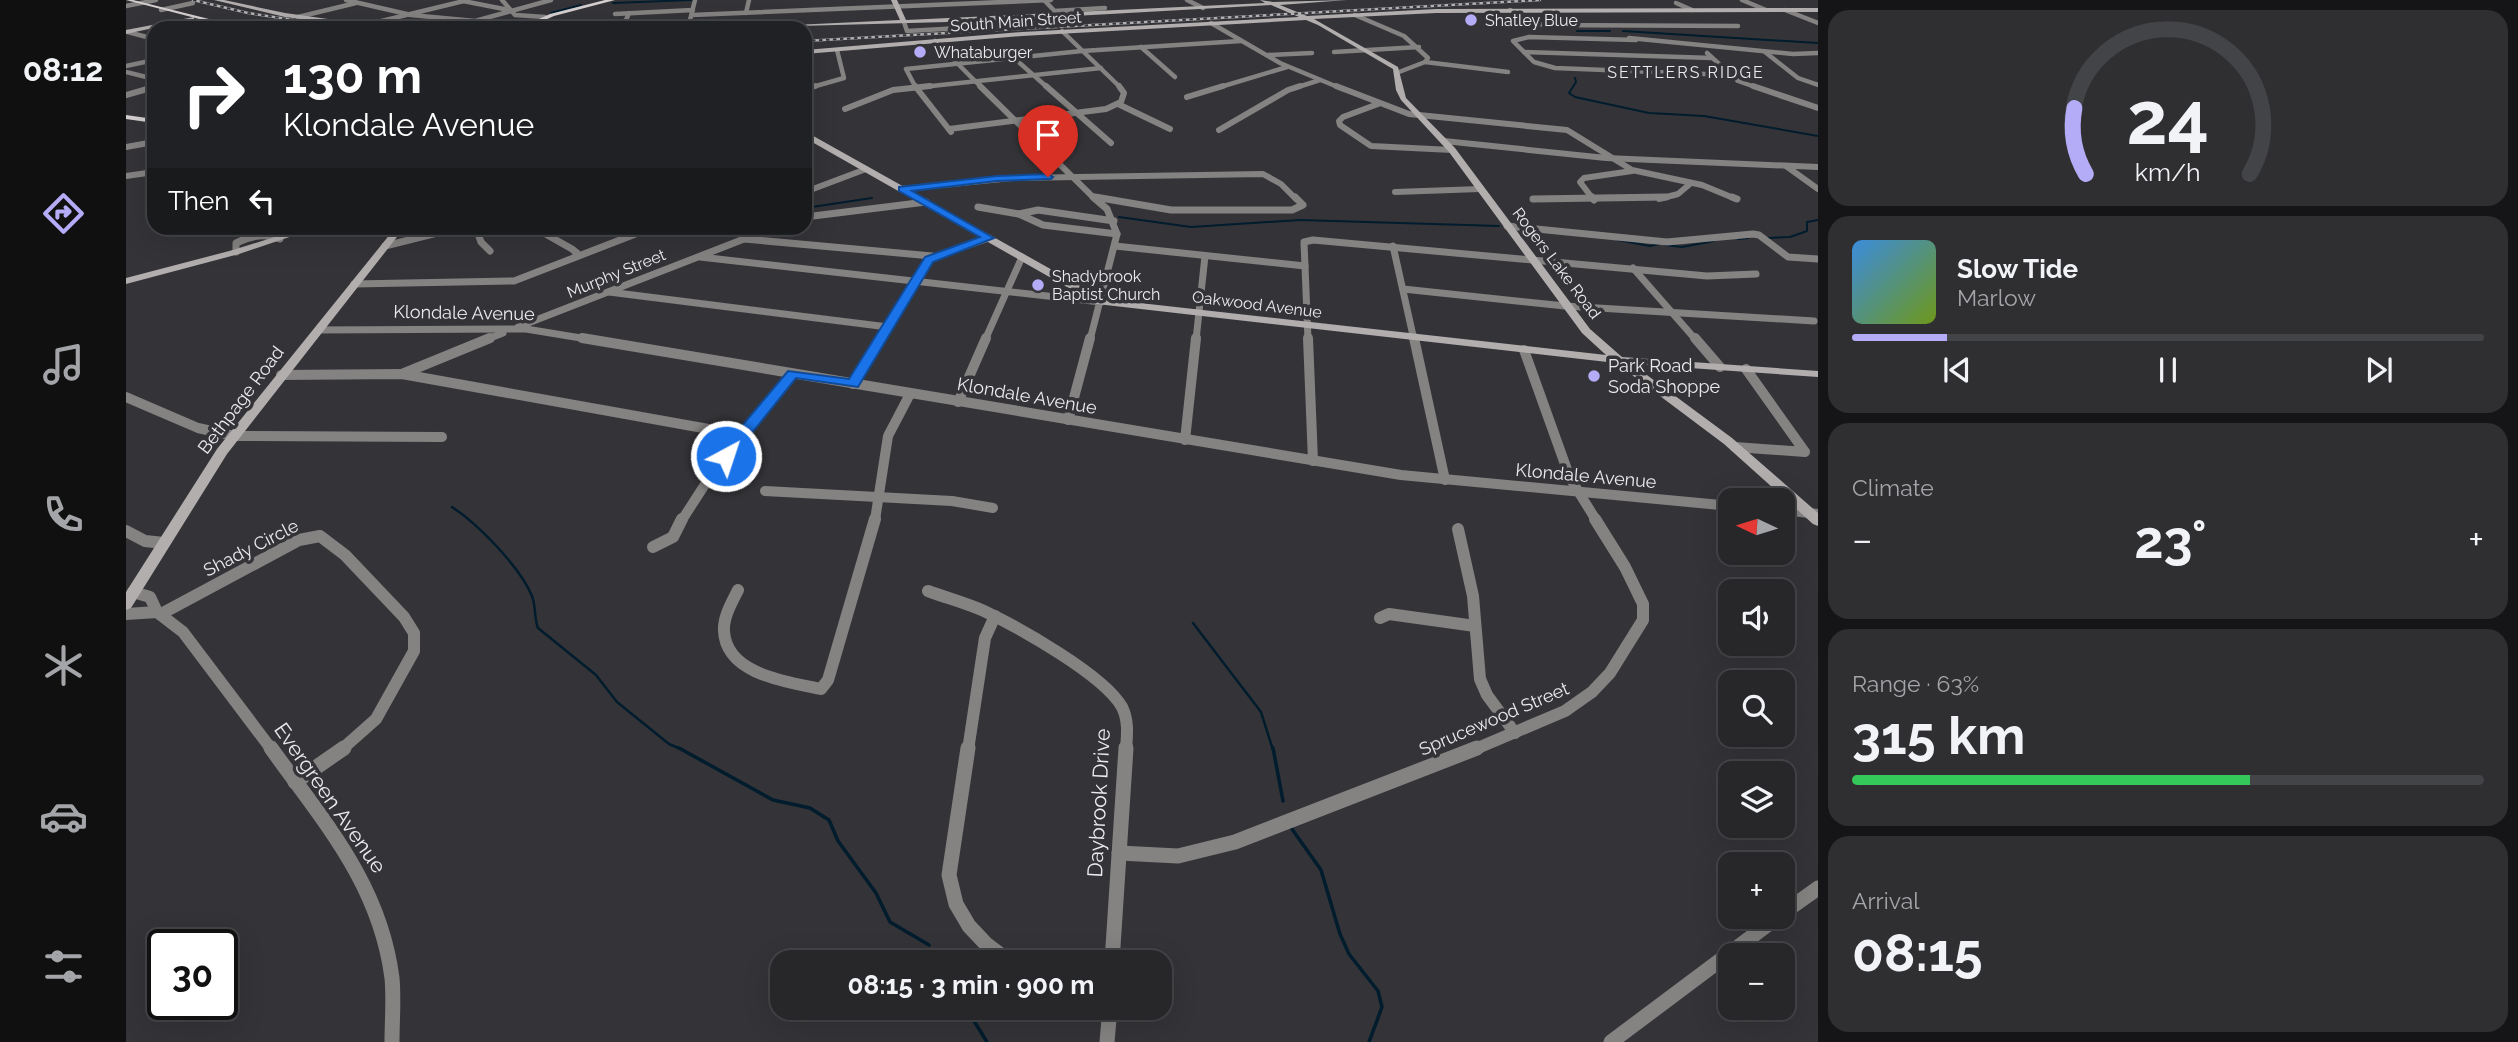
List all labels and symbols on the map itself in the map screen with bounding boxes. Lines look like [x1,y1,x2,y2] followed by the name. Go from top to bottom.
[950,7,1083,36] street label: South Main Street
[1485,11,1578,30] place label: Shatley Blue
[1463,12,1479,28] marker: Shatley Blue
[934,43,1033,62] place label: Whataburger
[912,44,928,60] marker: Whataburger
[1607,63,1765,82] district label: SETTLERS RIDGE
[1018,105,1078,177] pin
[1509,204,1605,323] street label: Rogers Lake Road
[564,245,669,302] street label: Murphy Street
[1052,267,1160,304] place label: Shadybrook Baptist Church
[1030,277,1046,293] marker: Shadybrook Baptist Church
[1191,287,1323,322] street label: Oakwood Avenue
[393,301,535,324] street label: Klondale Avenue
[193,342,288,458] street label: Bethpage Road
[1608,355,1721,397] place label: Park Road Soda Shoppe
[1586,368,1602,384] marker: Park Road Soda Shoppe
[956,373,1099,418] street label: Klondale Avenue
[689,419,763,493] position arrow
[1515,459,1658,492] street label: Klondale Avenue
[1718,488,1796,565] north arrow
[200,514,302,581] street label: Shady Circle
[1416,678,1572,760] street label: Sprucewood Street
[269,718,392,878] street label: Evergreen Avenue
[1082,728,1115,878] street label: Daybrook Drive
[147,929,238,1020] speed limit sign: 30

